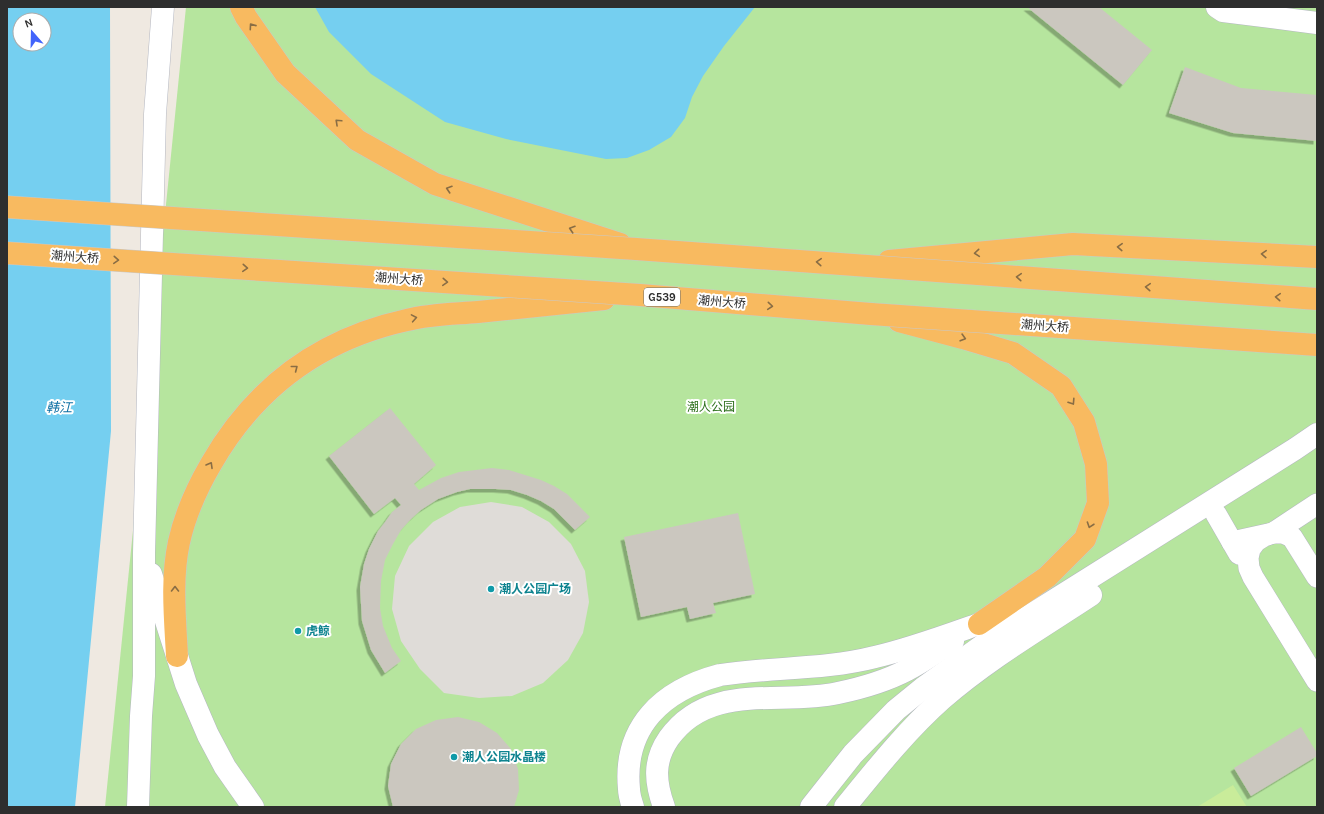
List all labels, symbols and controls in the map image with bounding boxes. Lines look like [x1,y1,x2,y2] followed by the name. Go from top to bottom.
[12,12,52,52] north arrow
[23,16,35,31] text: N
[250,23,257,30] one-way arrow
[335,120,343,127] one-way arrow
[445,185,452,194] one-way arrow
[569,225,576,234] one-way arrow
[1117,242,1123,251] one-way arrow
[51,248,99,266] street label: 潮州大桥
[974,249,980,258] one-way arrow
[1261,250,1267,259] one-way arrow
[113,255,119,264] one-way arrow
[816,258,822,267] one-way arrow
[242,264,248,273] one-way arrow
[375,270,423,288] street label: 潮州大桥
[1016,273,1022,282] one-way arrow
[442,277,448,286] one-way arrow
[1145,282,1151,291] one-way arrow
[644,288,680,306] road number: G539
[1275,292,1281,301] one-way arrow
[697,293,747,311] street label: 潮州大桥
[767,301,773,310] one-way arrow
[410,315,417,323] one-way arrow
[1021,317,1069,335] street label: 潮州大桥
[959,333,966,342] one-way arrow
[290,366,297,373] one-way arrow
[1067,398,1074,405] one-way arrow
[46,400,74,415] water label: 韩江
[687,400,735,414] park label: 潮人公园
[205,462,212,469] one-way arrow
[1086,522,1095,529] one-way arrow
[499,582,571,596] place label: 潮人公园广场
[486,584,496,594] marker: 潮人公园广场
[171,586,179,592] one-way arrow
[306,624,330,638] place label: 虎鲸
[293,626,303,636] marker: 虎鲸
[462,750,546,764] place label: 潮人公园水晶楼
[449,752,459,762] marker: 潮人公园水晶楼

